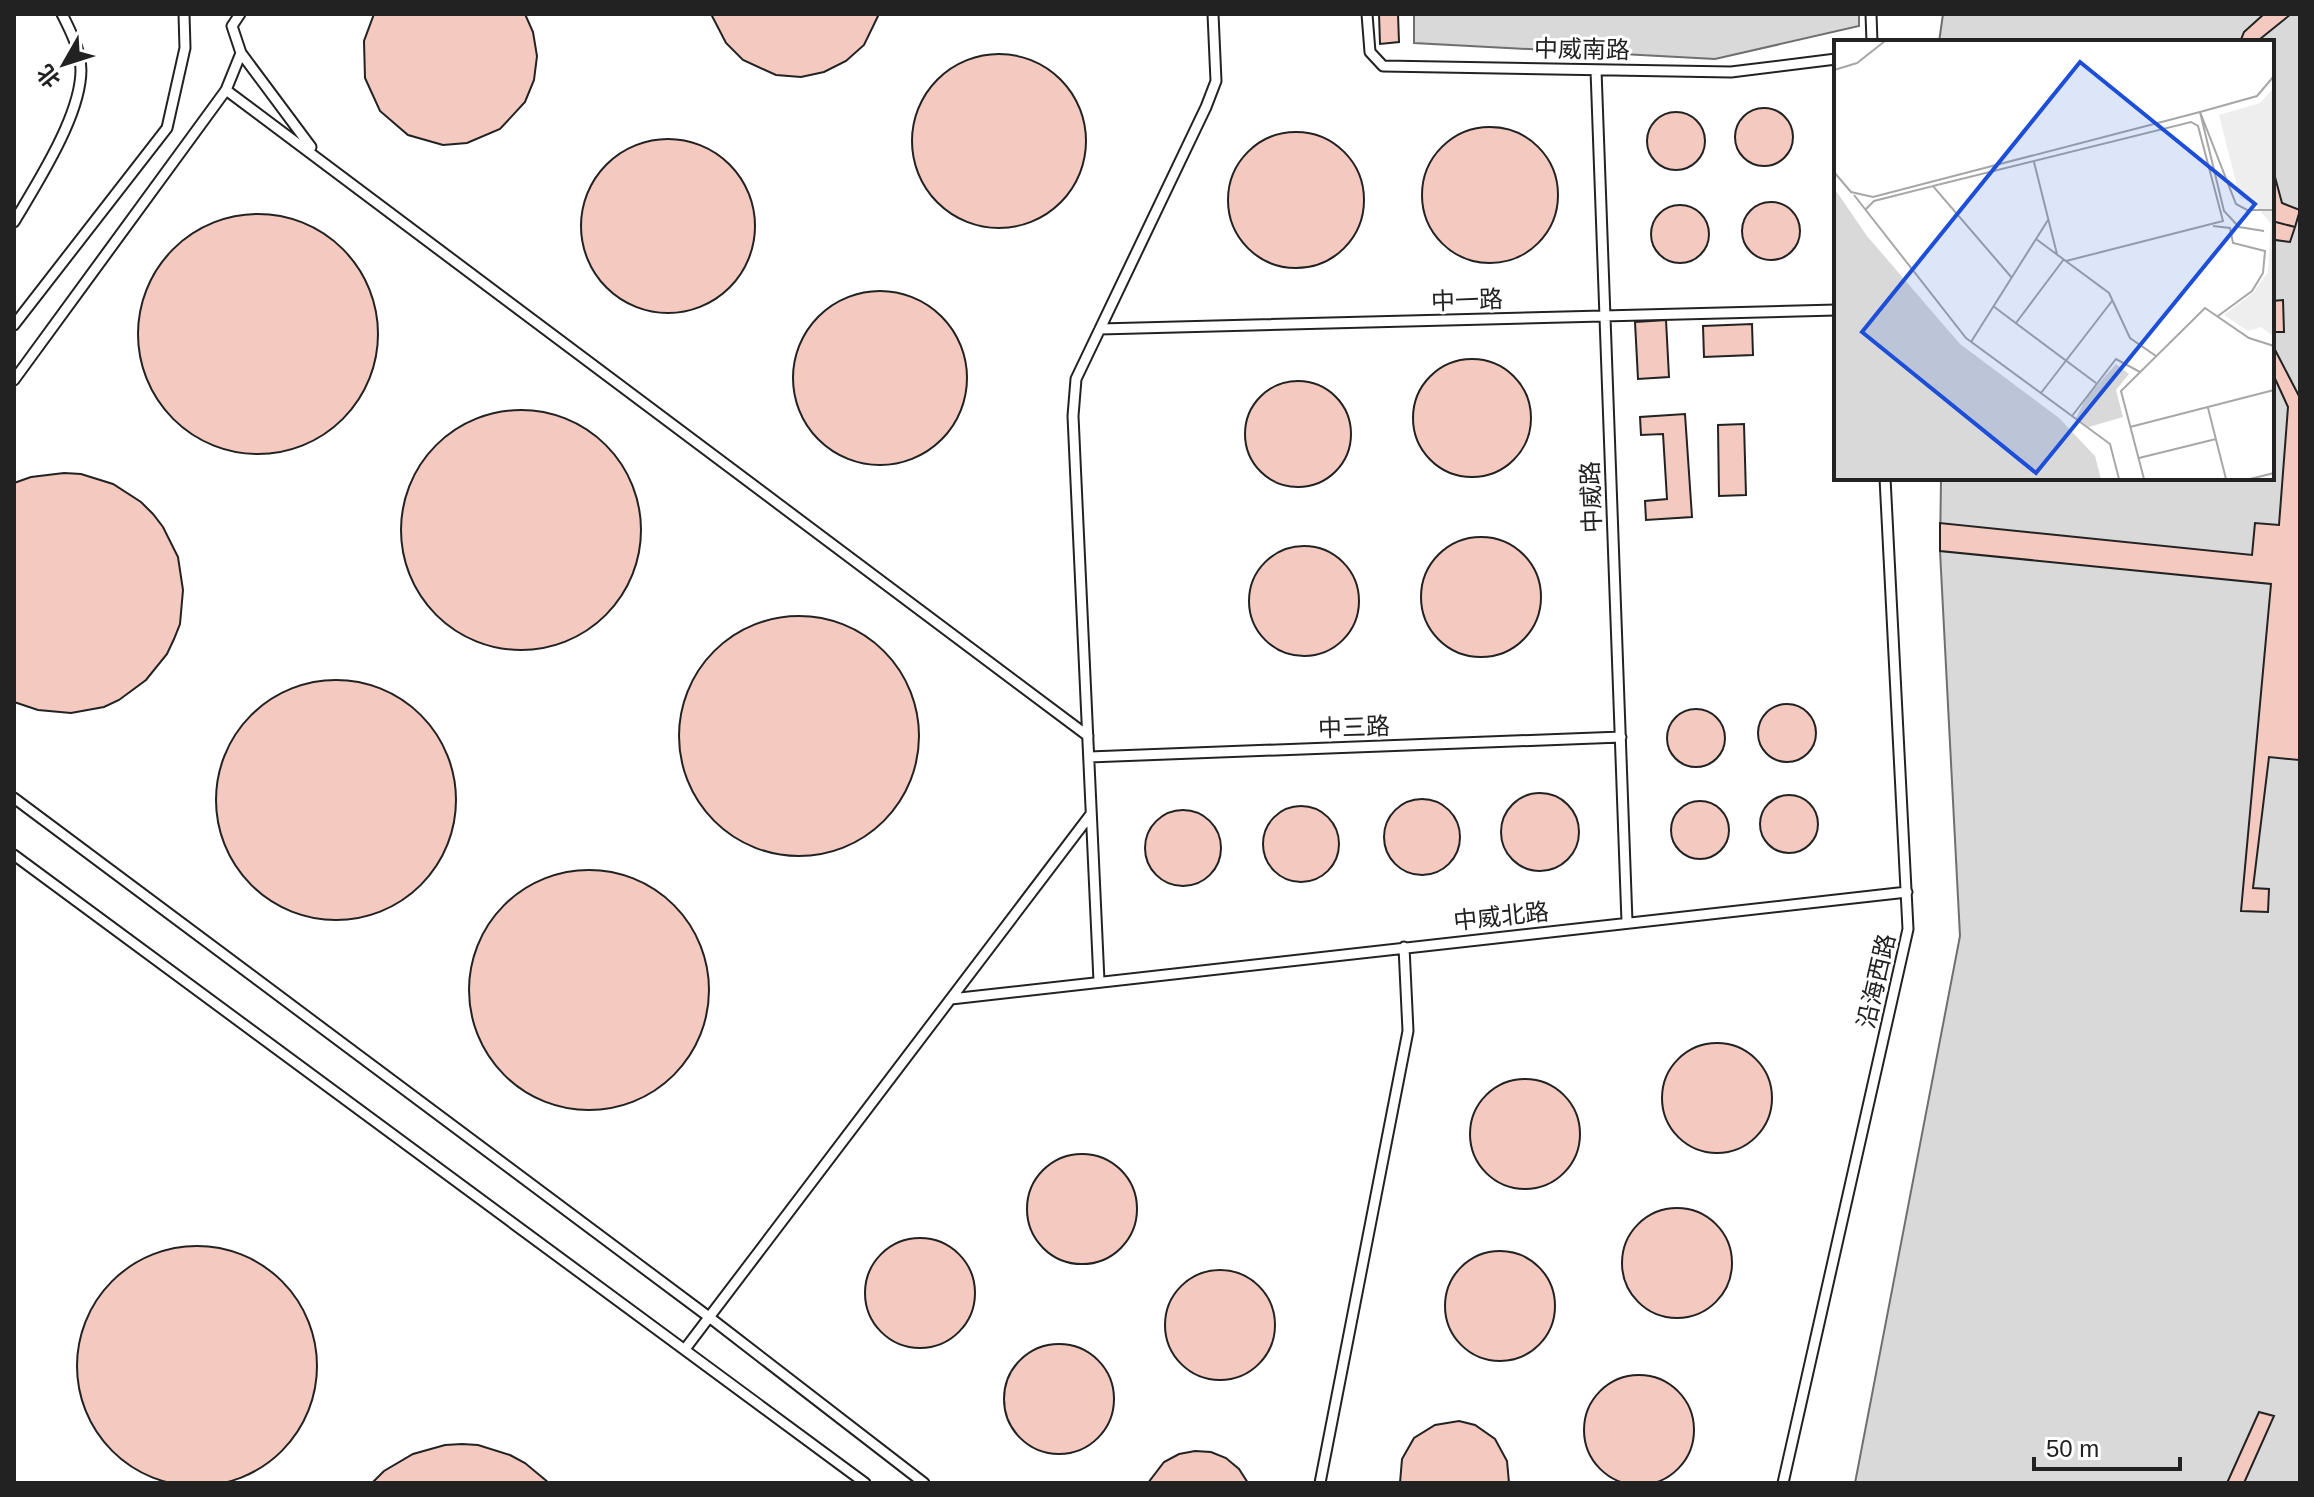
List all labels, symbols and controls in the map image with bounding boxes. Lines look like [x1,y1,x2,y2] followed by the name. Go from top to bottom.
[24,24,104,104] north arrow
[1534,35,1630,63] street label: 中威南路
[1834,40,2274,480] inset map
[32,60,65,93] text: 北
[1431,285,1503,315] street label: 中一路
[1576,461,1606,533] street label: 中威路
[1318,712,1390,742] street label: 中三路
[1452,898,1550,934] street label: 中威北路
[1852,931,1900,1031] street label: 沿海西路
[2034,1421,2180,1471] scale bar
[2046,1435,2099,1462] text: 50 m

